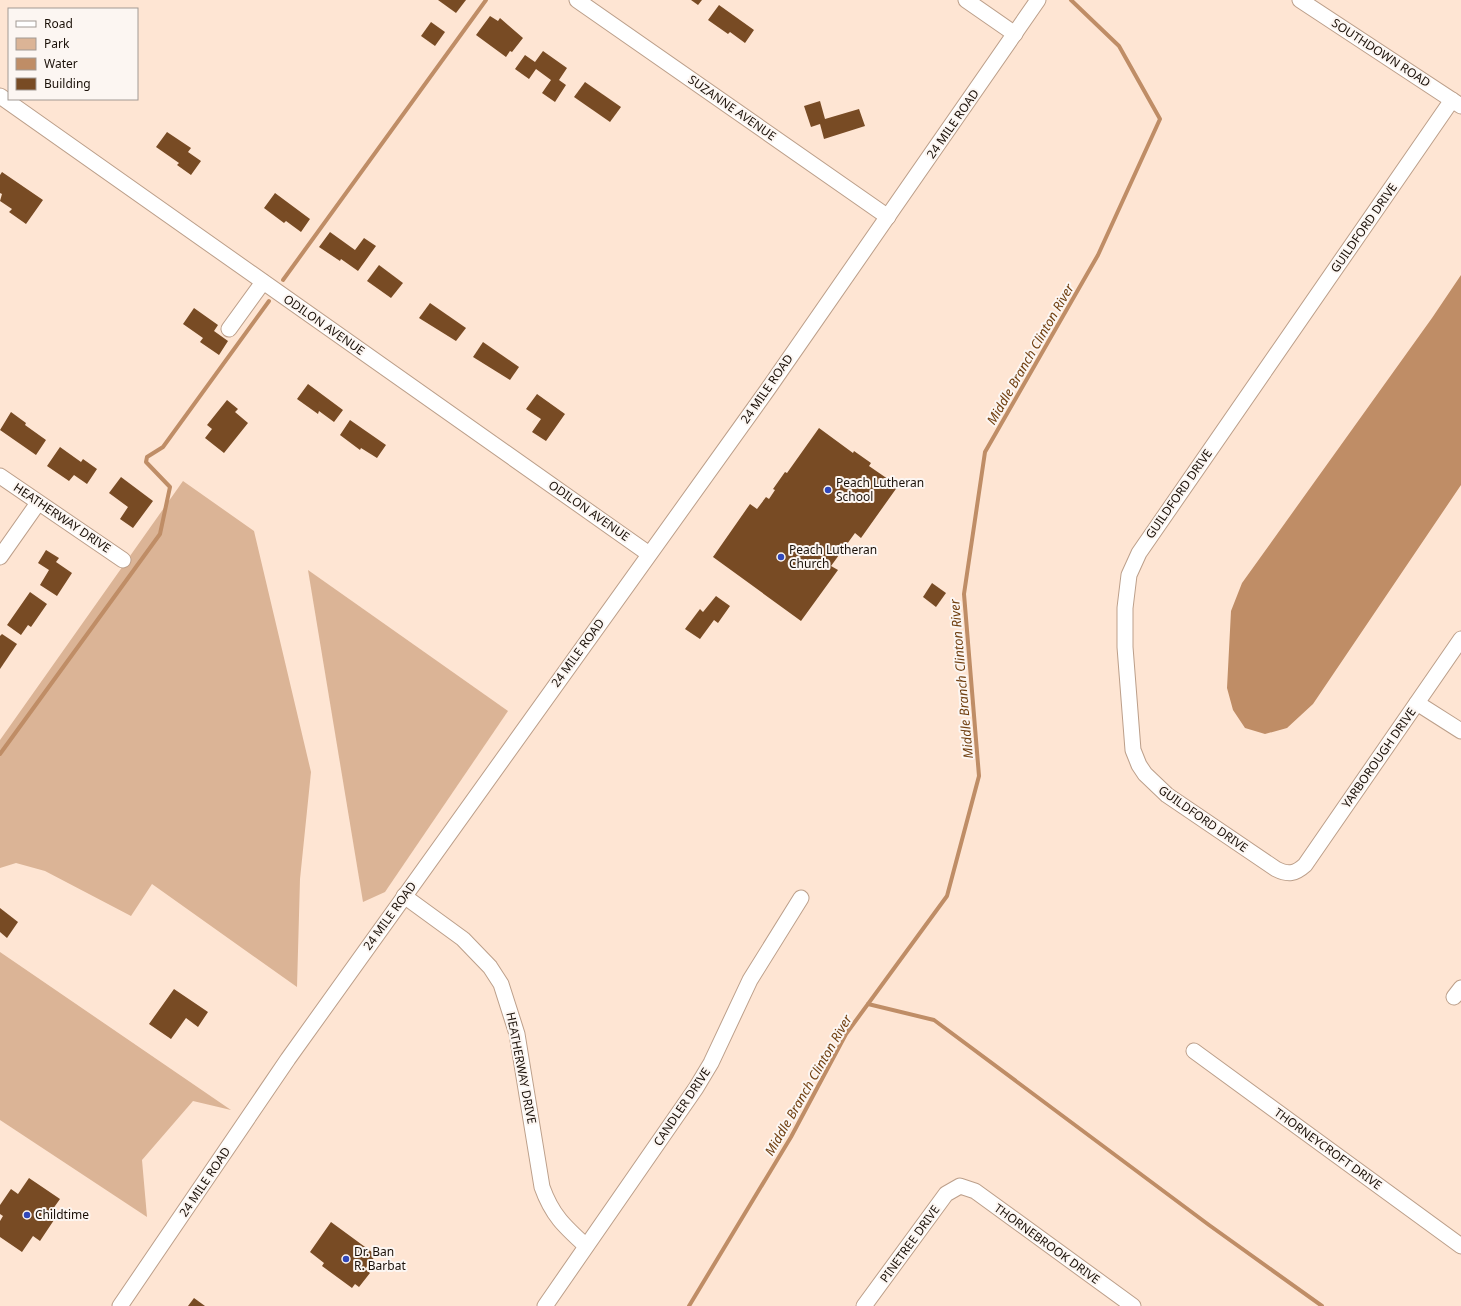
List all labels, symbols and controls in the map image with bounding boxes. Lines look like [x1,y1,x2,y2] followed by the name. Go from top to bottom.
[8,8,138,100] legend
[1329,14,1434,91] street label: SOUTHDOWN ROAD
[44,15,73,32] text: Road
[44,35,70,52] text: Park
[44,55,78,72] text: Water
[685,71,780,144] street label: SUZANNE AVENUE
[44,75,91,92] text: Building
[922,86,983,162] street label: 24 MILE ROAD
[1326,180,1401,276] street label: GUILDFORD DRIVE
[982,280,1078,428] water label: Middle Branch Clinton River
[280,290,368,359] street label: ODILON AVENUE
[736,351,797,427] street label: 24 MILE ROAD
[1141,446,1216,542] street label: GUILDFORD DRIVE
[836,474,924,505] place label: Peach Lutheran School
[545,476,633,545] street label: ODILON AVENUE
[10,479,114,556] street label: HEATHERWAY DRIVE
[823,485,833,495] marker: Peach Lutheran School
[789,541,877,572] place label: Peach Lutheran Church
[776,552,786,562] marker: Peach Lutheran Church
[945,598,977,759] water label: Middle Branch Clinton River
[547,615,608,690] street label: 24 MILE ROAD
[1338,704,1420,811] street label: YARBOROUGH DRIVE
[1155,781,1251,856] street label: GUILDFORD DRIVE
[359,878,420,953] street label: 24 MILE ROAD
[502,1010,541,1125] street label: HEATHERWAY DRIVE
[760,1011,856,1159] water label: Middle Branch Clinton River
[649,1064,714,1149] street label: CANDLER DRIVE
[1271,1104,1386,1193] street label: THORNEYCROFT DRIVE
[175,1143,234,1220] street label: 24 MILE ROAD
[991,1199,1104,1288] street label: THORNEBROOK DRIVE
[876,1202,943,1286] street label: PINETREE DRIVE
[35,1206,89,1223] place label: Childtime
[22,1210,32,1220] marker: Childtime
[354,1243,406,1274] place label: Dr. Ban R. Barbat
[341,1254,351,1264] marker: Dr. Ban R. Barbat

